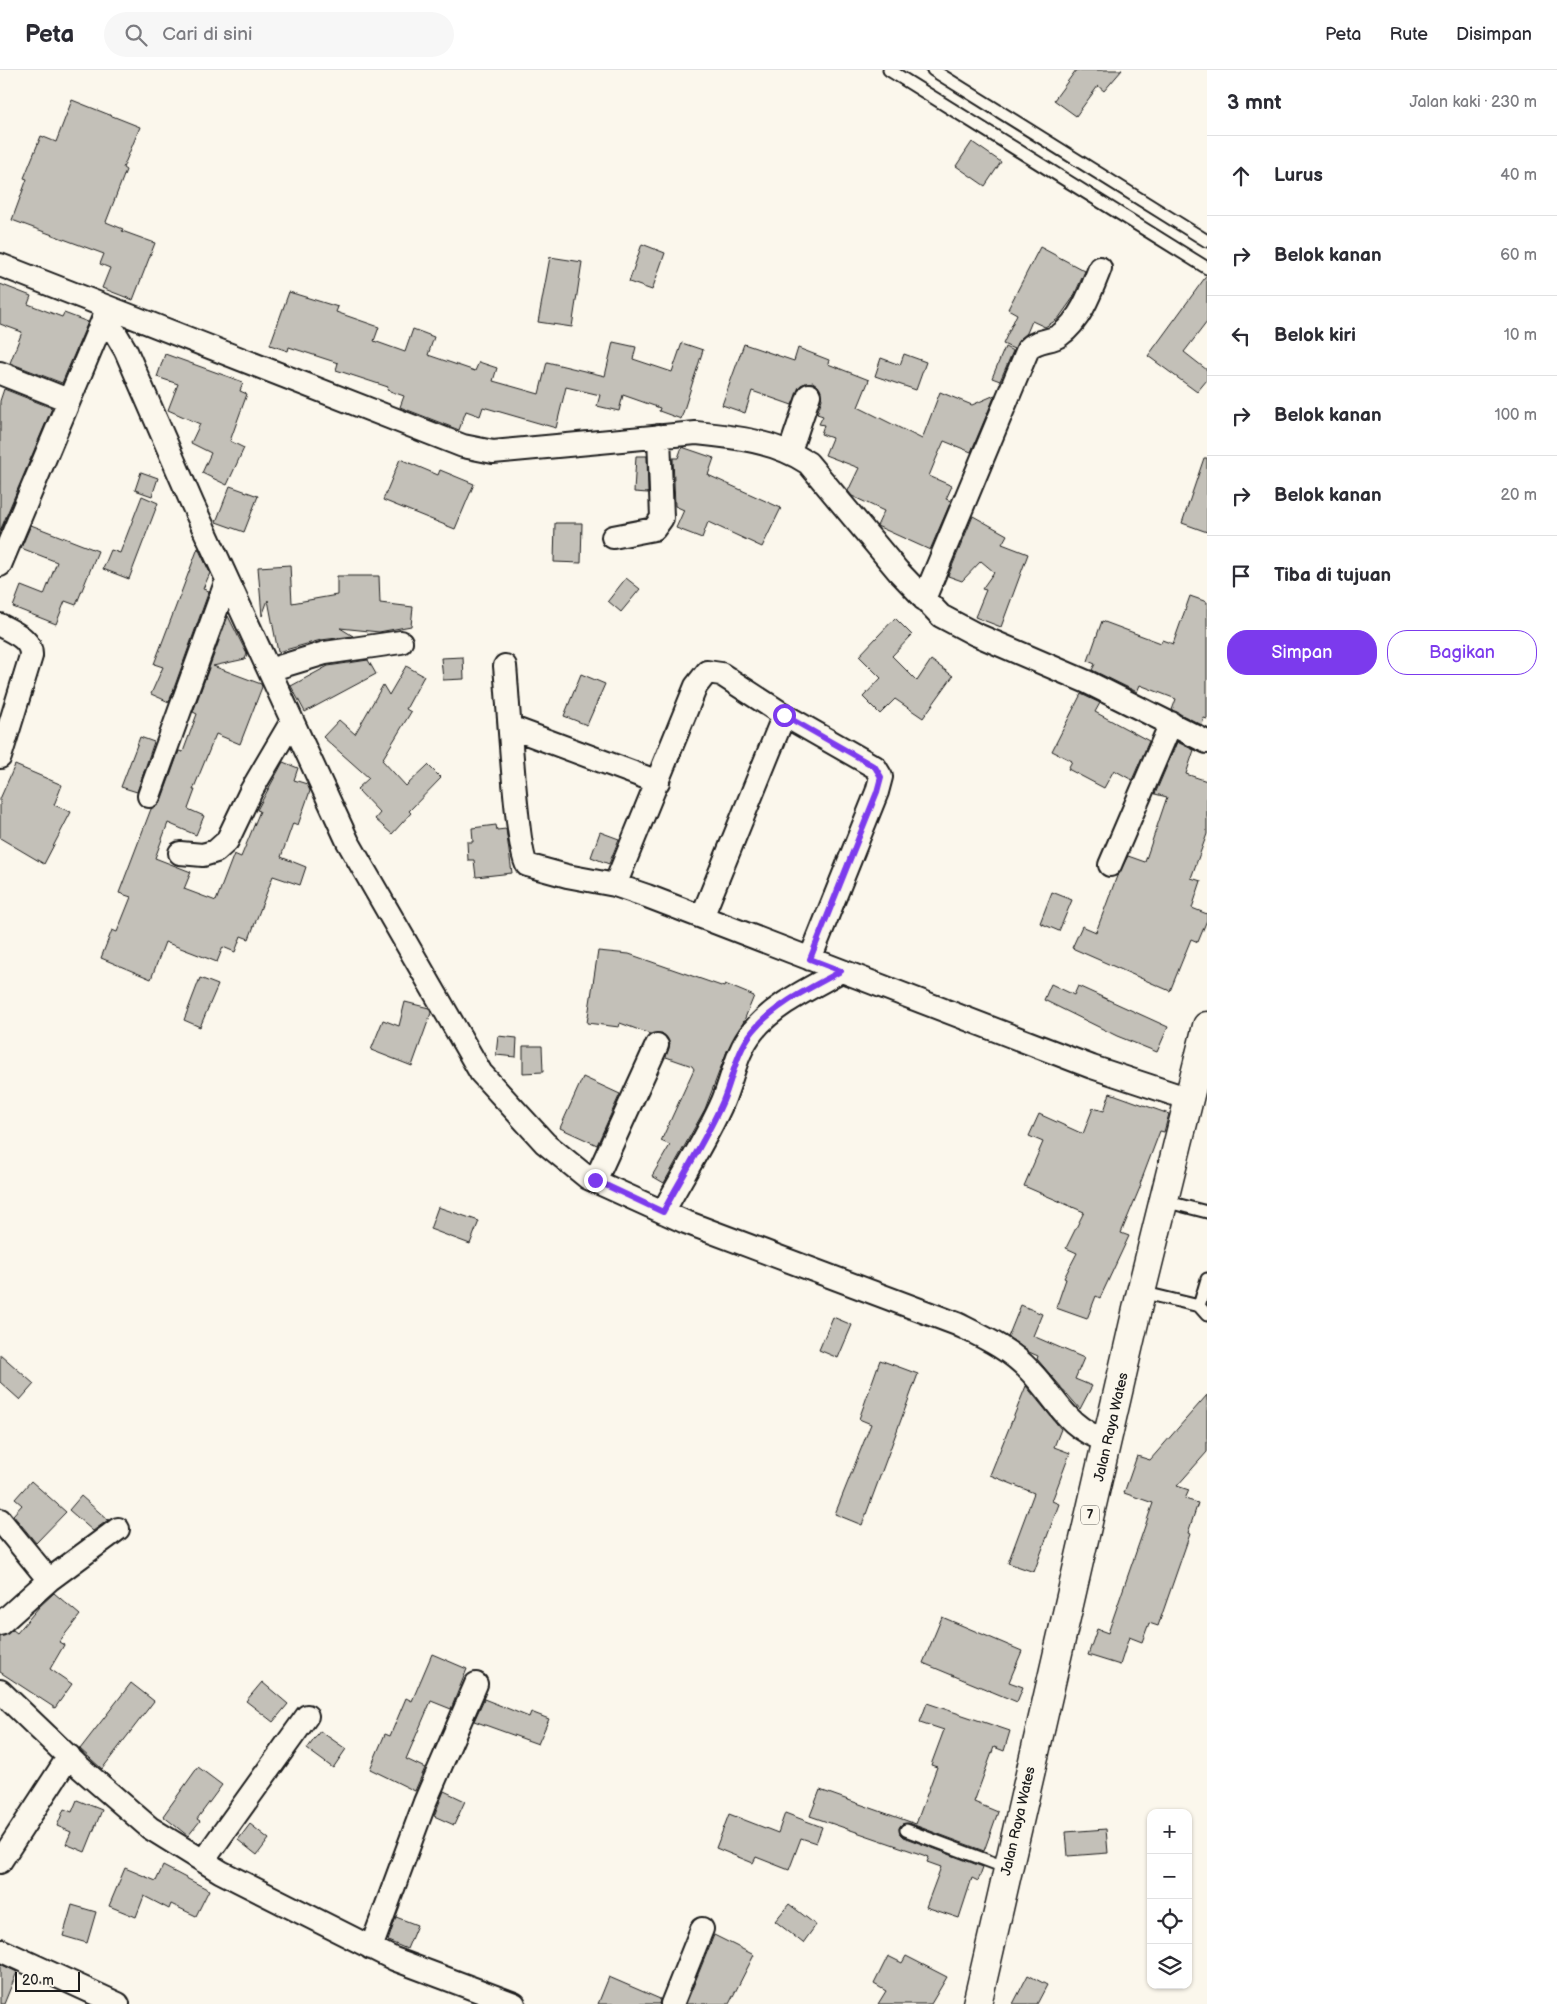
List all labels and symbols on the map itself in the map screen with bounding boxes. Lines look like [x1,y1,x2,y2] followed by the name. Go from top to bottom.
[773,704,796,727] route start
[584,1169,607,1192] route end
[1090,1371,1132,1483] street label: Jalan Raya Wates
[1081,1506,1099,1524] road number: 7
[997,1765,1039,1877] street label: Jalan Raya Wates
[15,1969,80,1992] scale bar

